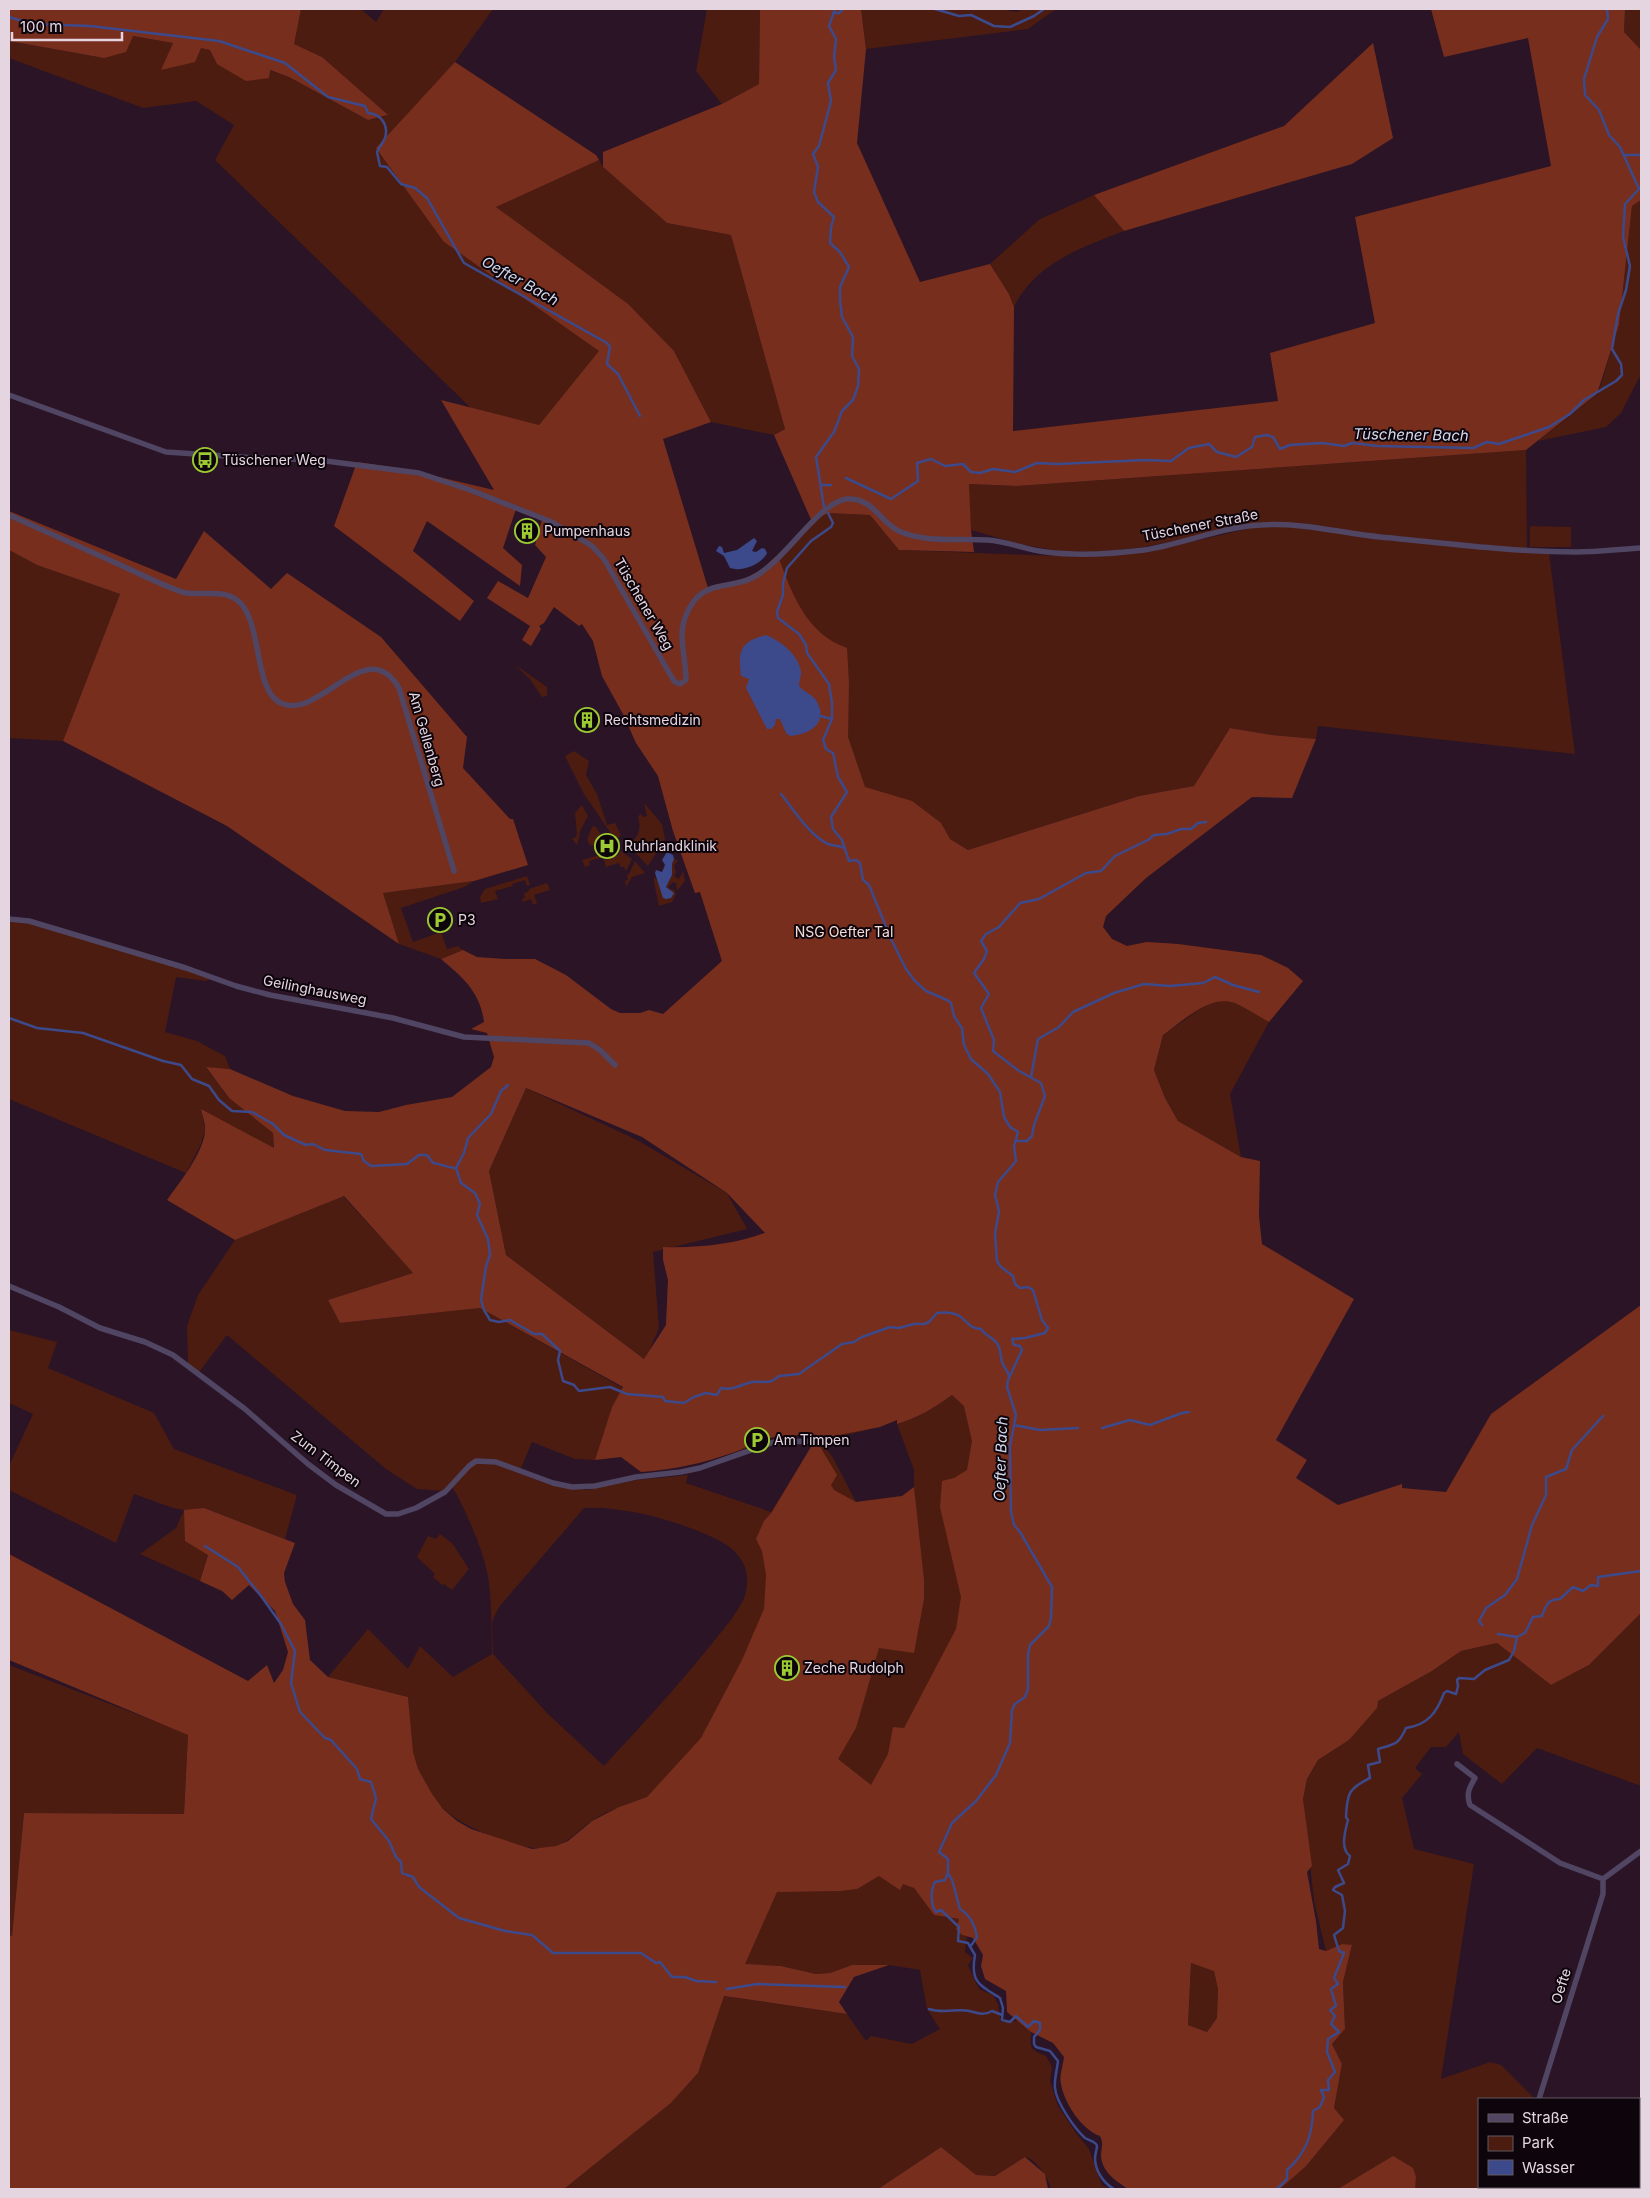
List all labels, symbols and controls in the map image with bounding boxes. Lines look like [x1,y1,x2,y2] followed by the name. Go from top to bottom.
[12,10,122,42] scale bar
[20,17,62,36] text: 100 m
[478,252,562,310] water label: Oefter Bach
[1353,424,1469,445] water label: Tüschener Bach
[192,447,218,473] bus stop icon: Tüschener Weg
[222,451,326,468] place label: Tüschener Weg
[1141,505,1259,544] street label: Tüschener Straße
[514,518,540,544] building icon: Pumpenhaus
[544,522,630,539] place label: Pumpenhaus
[611,555,678,653] street label: Tüschener Weg
[406,689,449,788] street label: Am Gellenberg
[574,707,600,733] building icon: Rechtsmedizin
[604,711,701,728] place label: Rechtsmedizin
[594,833,620,859] hospital icon: Ruhrlandklinik
[624,837,717,854] place label: Ruhrlandklinik
[427,907,453,933] parking icon: P3
[458,911,476,928] place label: P3
[795,923,893,940] park label: NSG Oefter Tal
[262,971,368,1008] street label: Geilinghausweg
[990,1416,1011,1502] water label: Oefter Bach
[288,1427,365,1490] street label: Zum Timpen
[744,1427,770,1453] parking icon: Am Timpen
[774,1431,850,1448] place label: Am Timpen
[774,1655,800,1681] building icon: Zeche Rudolph
[804,1659,904,1676] place label: Zeche Rudolph
[1547,1966,1574,2006] street label: Oefte
[1478,2098,1640,2188] legend
[1522,2108,1569,2127] text: Straße
[1522,2133,1555,2152] text: Park
[1522,2158,1575,2177] text: Wasser

